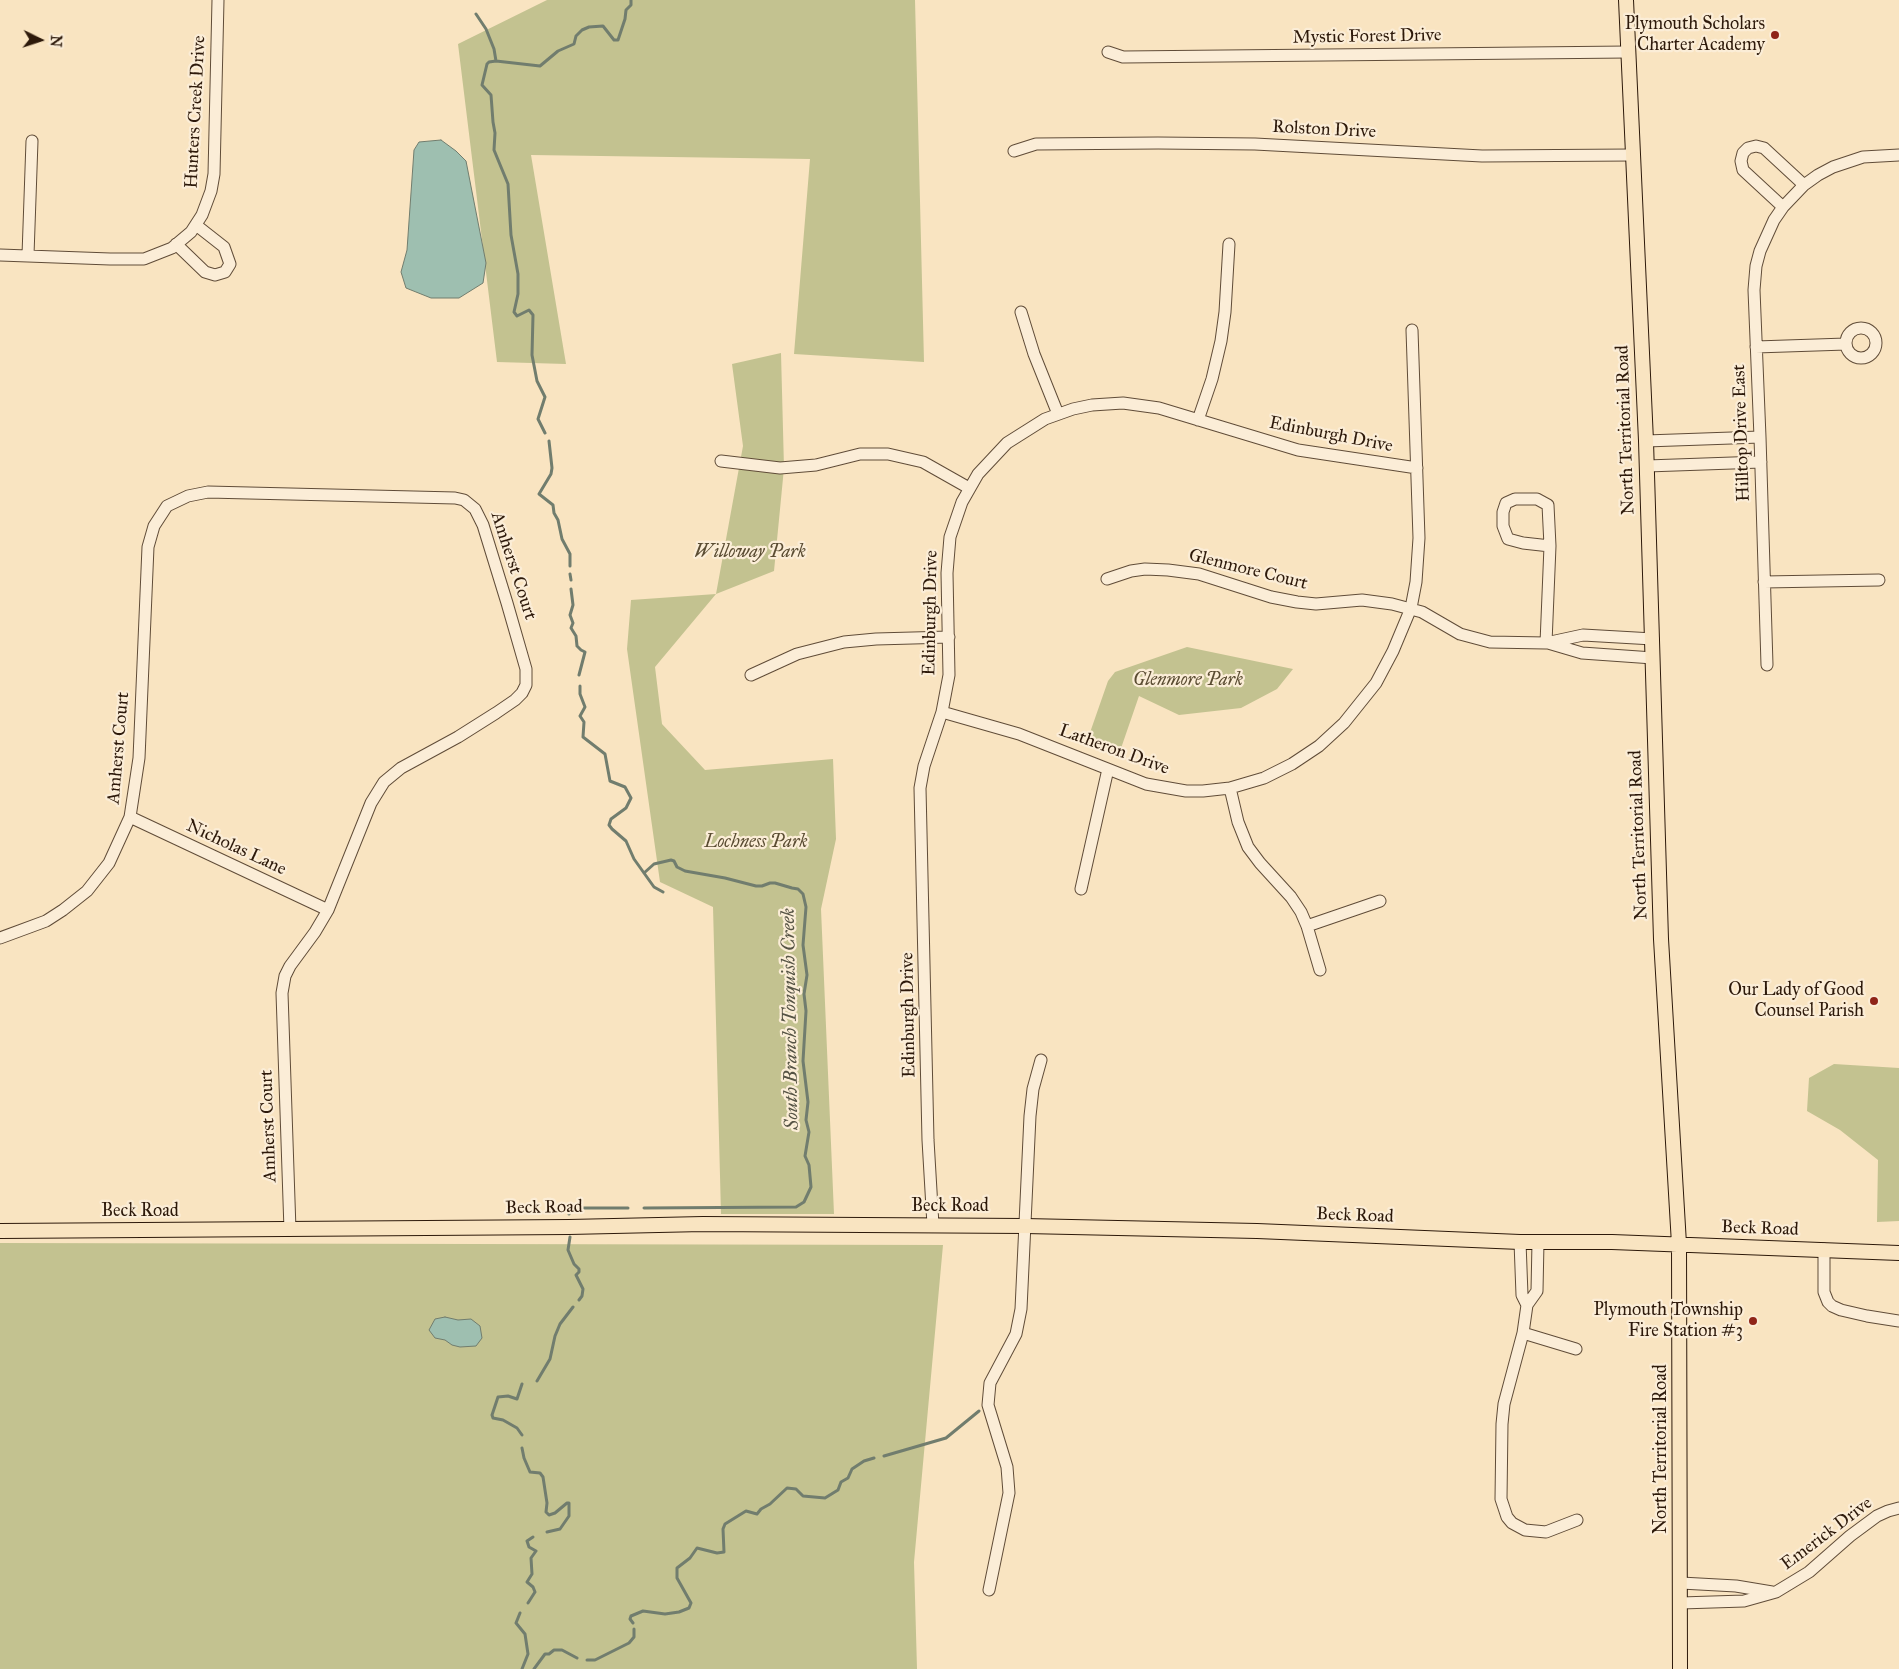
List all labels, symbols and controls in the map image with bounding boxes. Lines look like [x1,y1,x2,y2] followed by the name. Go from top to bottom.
[1625,14,1765,56] place label: Plymouth Scholars Charter Academy
[15,15,65,65] north arrow
[1292,25,1442,49] street label: Mystic Forest Drive
[1769,29,1781,41] marker: Plymouth Scholars Charter Academy
[47,35,64,48] text: N
[181,35,211,189] street label: Hunters Creek Drive
[1272,116,1376,144] street label: Rolston Drive
[1612,345,1640,515] street label: North Territorial Road
[1729,364,1755,502] street label: Hilltop Drive East
[1267,412,1395,458] street label: Edinburgh Drive
[485,509,541,623] street label: Amherst Court
[694,542,806,564] park label: Willoway Park
[1186,545,1310,595] street label: Glenmore Court
[919,550,943,676] street label: Edinburgh Drive
[1133,670,1243,692] park label: Glenmore Park
[103,691,135,805] street label: Amherst Court
[1056,720,1172,780] street label: Latheron Drive
[1625,750,1653,920] street label: North Territorial Road
[183,815,289,881] street label: Nicholas Lane
[705,832,807,854] park label: Lochness Park
[778,908,804,1130] water label: South Branch Tonquish Creek
[897,952,921,1078] street label: Edinburgh Drive
[1728,980,1864,1022] place label: Our Lady of Good Counsel Parish
[1868,995,1880,1007] marker: Our Lady of Good Counsel Parish
[256,1069,282,1183] street label: Amherst Court
[911,1196,989,1218] street label: Beck Road
[505,1197,583,1219] street label: Beck Road
[101,1201,179,1223] street label: Beck Road
[1316,1204,1394,1228] street label: Beck Road
[1721,1217,1799,1241] street label: Beck Road
[1594,1300,1743,1342] place label: Plymouth Township Fire Station #3
[1747,1315,1759,1327] marker: Plymouth Township Fire Station #3
[1651,1364,1673,1534] street label: North Territorial Road
[1777,1493,1877,1575] street label: Emerick Drive

